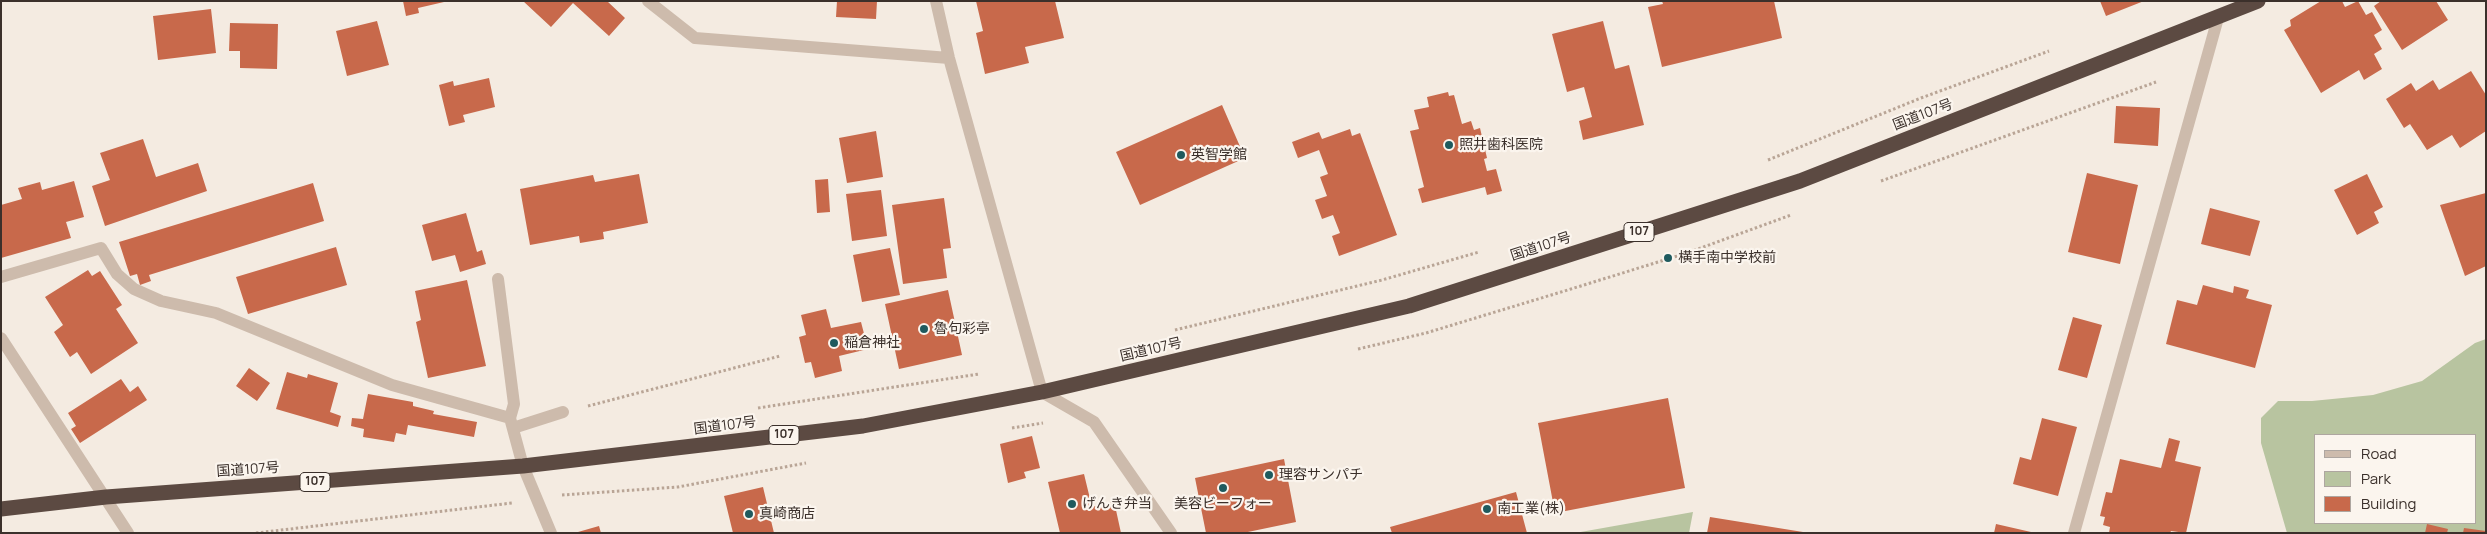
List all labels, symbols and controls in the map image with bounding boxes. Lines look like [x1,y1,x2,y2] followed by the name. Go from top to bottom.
[1891,96,1955,134] street label: 国道107号
[1459,137,1543,153] place label: 照井歯科医院
[1443,139,1455,151] marker: 照井歯科医院
[1191,147,1247,163] place label: 英智学館
[1175,149,1187,161] marker: 英智学館
[1624,222,1654,242] road number: 107
[1508,229,1574,265] street label: 国道107号
[1678,250,1776,266] place label: 横手南中学校前
[1662,252,1674,264] marker: 横手南中学校前
[934,321,990,337] place label: 魯句彩亭
[918,323,930,335] marker: 魯句彩亭
[844,335,900,351] place label: 稲倉神社
[1118,335,1184,365] street label: 国道107号
[828,337,840,349] marker: 稲倉神社
[693,414,757,438] street label: 国道107号
[769,426,799,444] road number: 107
[2314,434,2477,524] legend
[2361,443,2397,464] text: Road
[216,459,280,481] street label: 国道107号
[1279,467,1363,483] place label: 理容サンパチ
[2361,468,2391,489] text: Park
[1263,469,1275,481] marker: 理容サンパチ
[300,472,330,492] road number: 107
[1217,482,1229,494] marker: 美容ビーフォー
[2361,493,2416,514] text: Building
[1082,496,1152,512] place label: げんき弁当
[1174,496,1272,512] place label: 美容ビーフォー
[1066,498,1078,510] marker: げんき弁当
[1497,501,1565,517] place label: 南工業(株)
[1481,503,1493,515] marker: 南工業(株)
[759,506,815,522] place label: 真崎商店
[743,508,755,520] marker: 真崎商店

